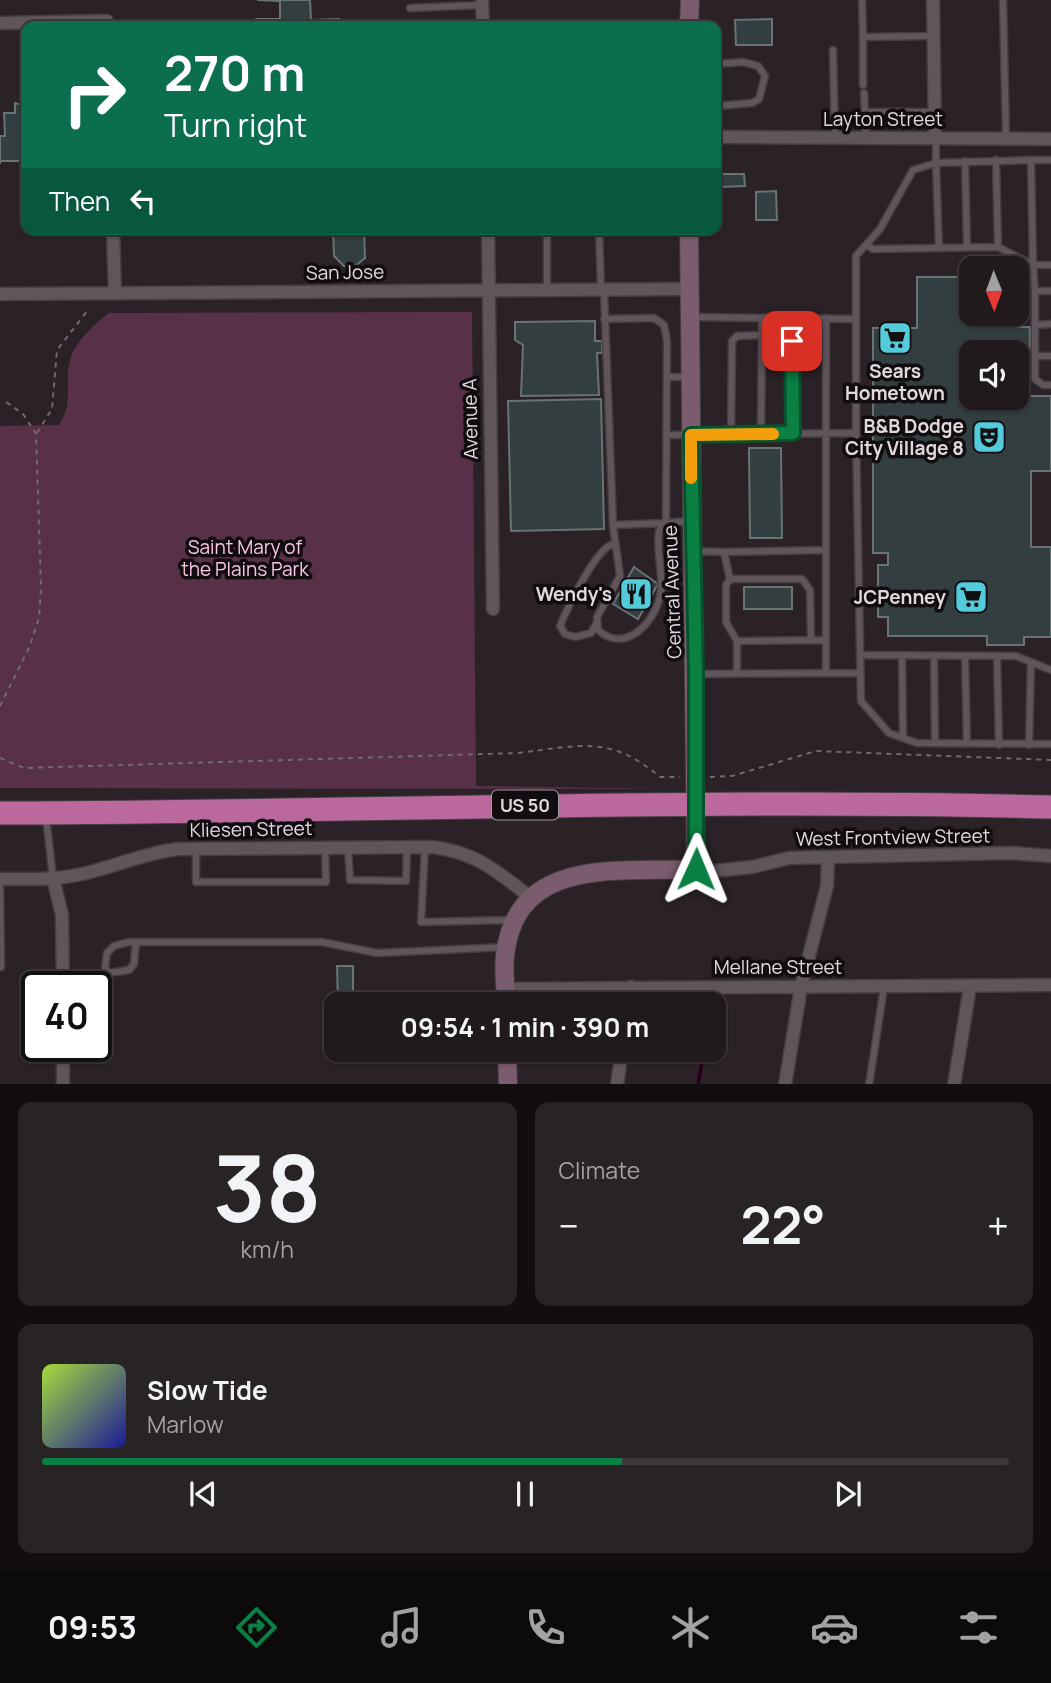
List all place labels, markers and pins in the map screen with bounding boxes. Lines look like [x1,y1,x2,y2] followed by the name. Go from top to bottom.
[762,311,822,371] pin
[876,319,914,357] supermarket icon: Sears Hometown
[845,358,945,406] place label: Sears Hometown
[845,413,964,461] place label: B&B Dodge City Village 8
[970,418,1008,456] theatre icon: B&B Dodge City Village 8
[617,575,655,613] restaurant icon: Wendy's
[952,578,990,616] supermarket icon: JCPenney
[536,581,612,607] place label: Wendy's
[854,584,946,610] place label: JCPenney

